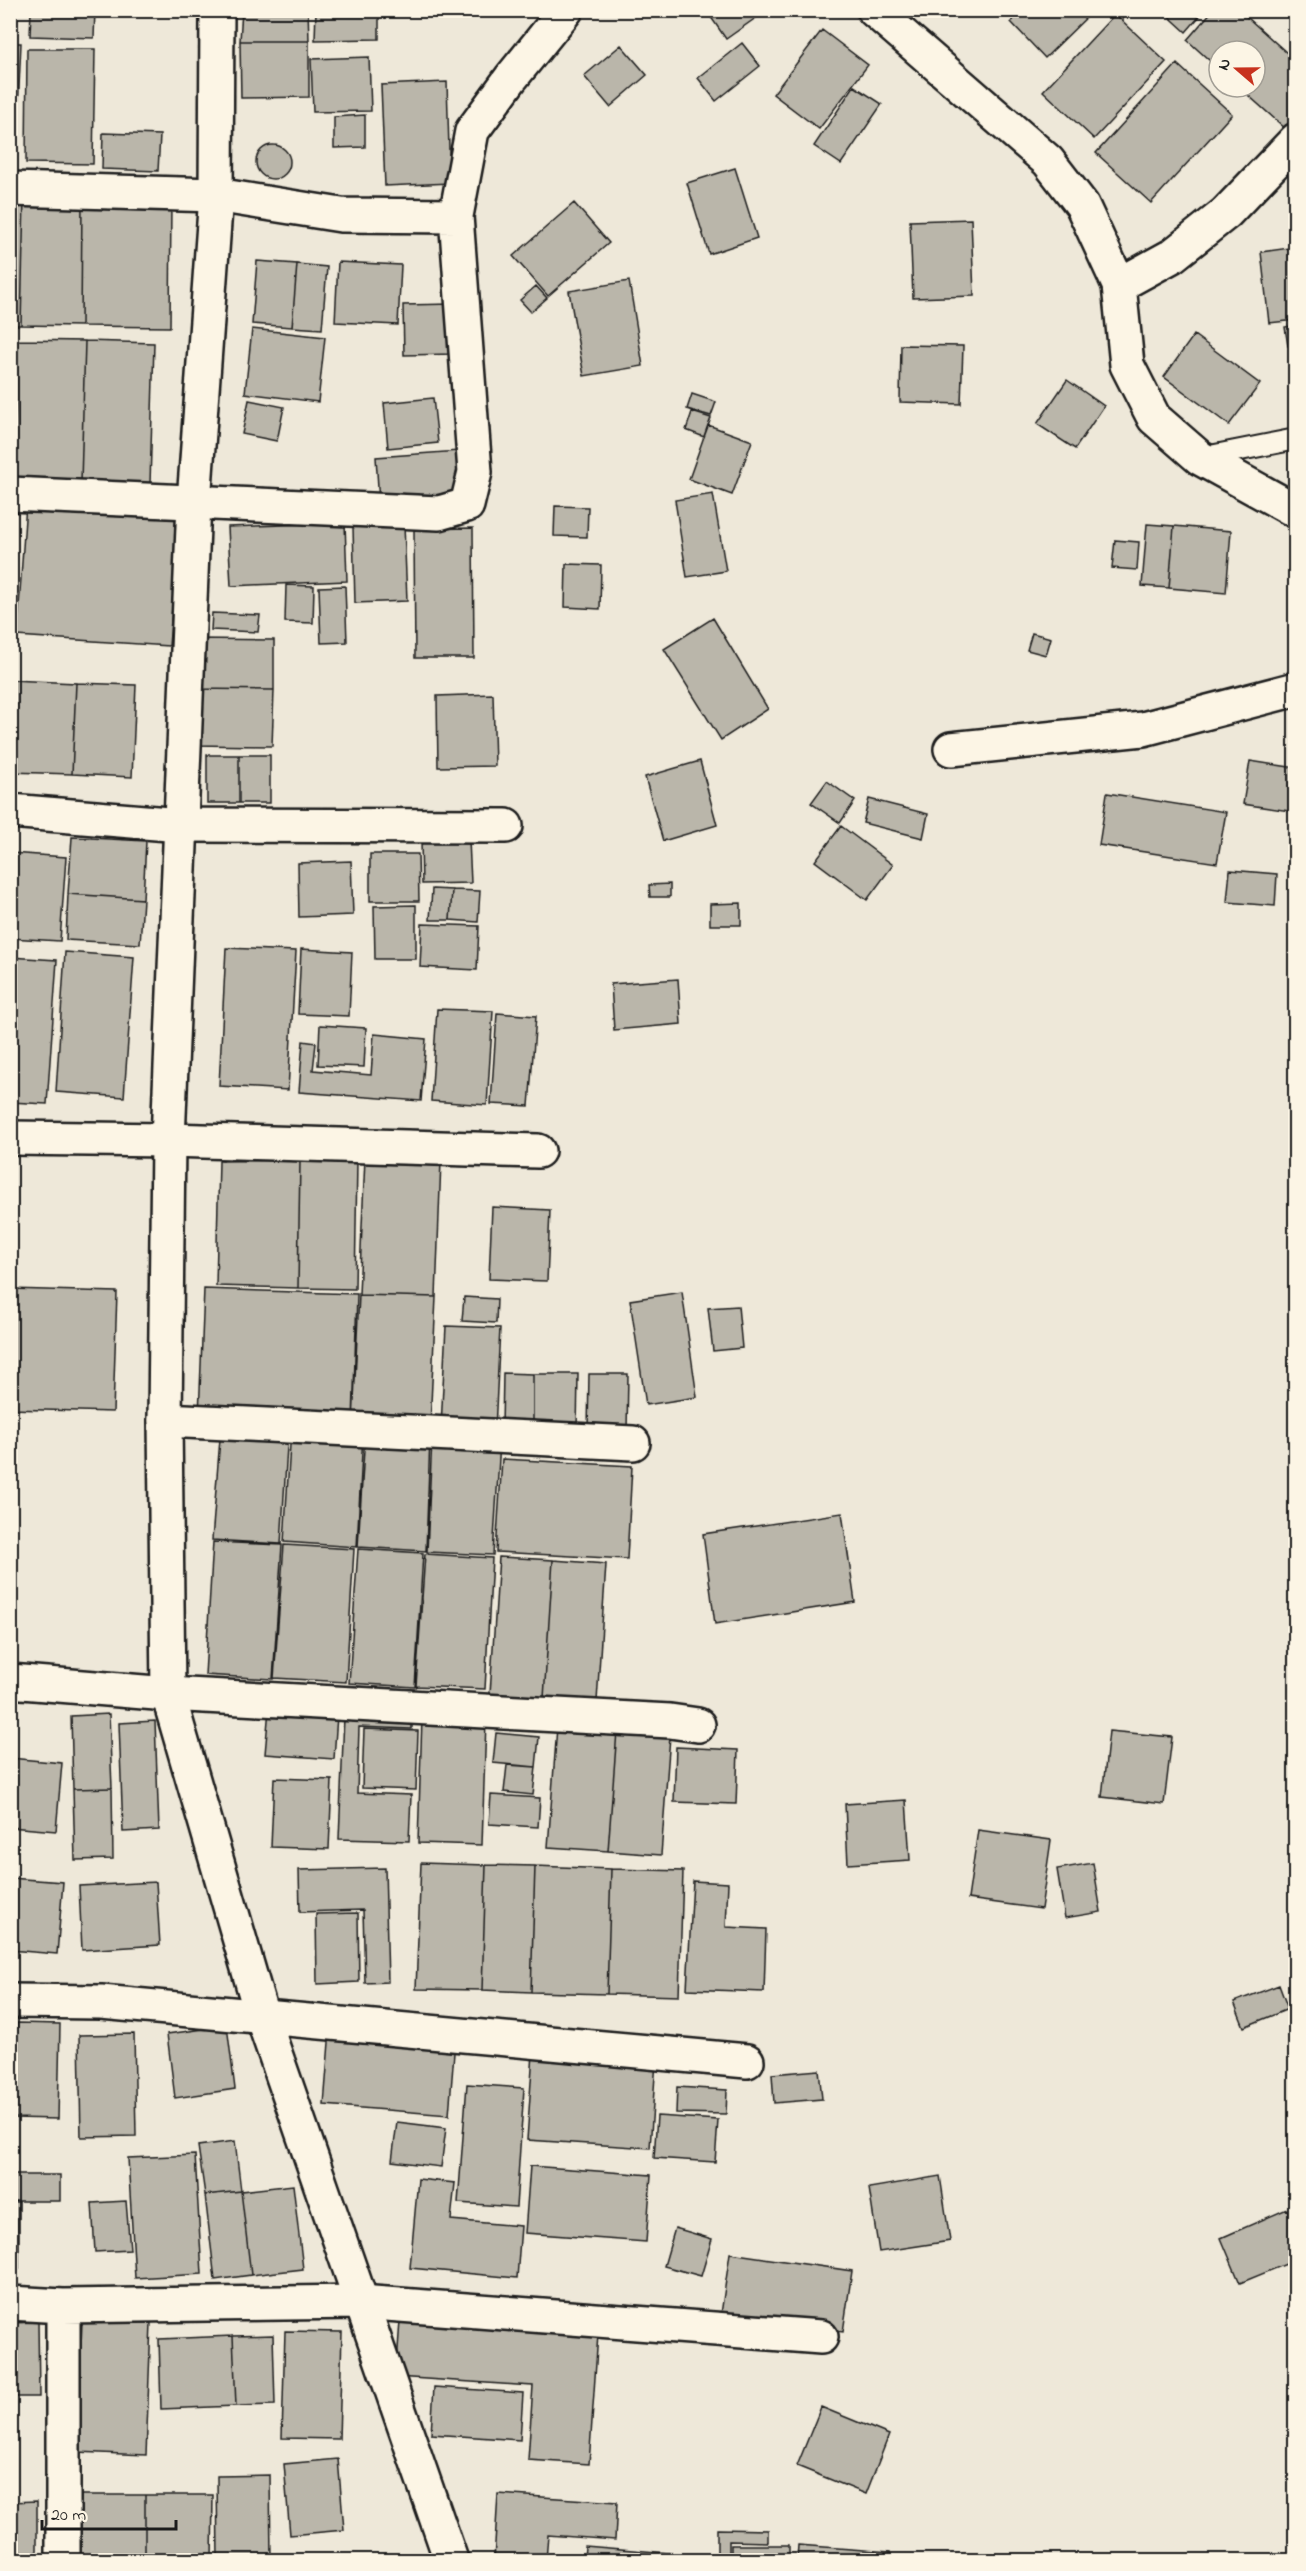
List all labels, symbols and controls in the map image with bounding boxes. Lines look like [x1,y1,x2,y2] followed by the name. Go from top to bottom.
[1207,39,1267,99] north arrow
[1212,55,1238,74] text: N
[42,2493,176,2531] scale bar
[51,2503,86,2529] text: 20 m

